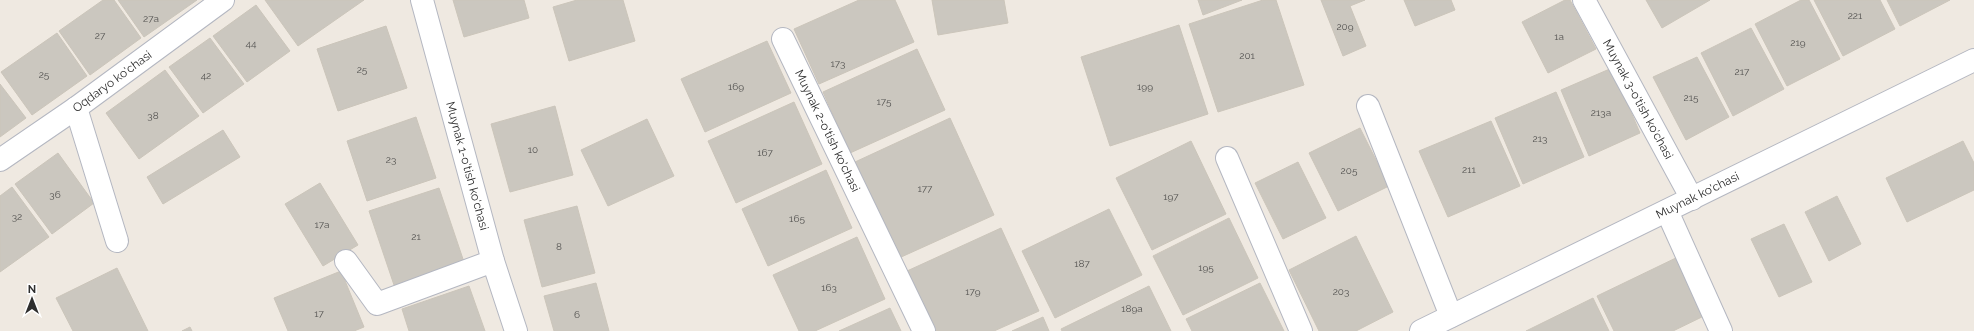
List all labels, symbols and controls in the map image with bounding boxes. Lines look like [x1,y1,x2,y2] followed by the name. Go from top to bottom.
[1848,10,1863,21] house number: 221
[143,13,159,24] house number: 27a
[1336,21,1354,32] house number: 209
[95,30,106,41] house number: 27
[1554,31,1564,42] house number: 1a
[1600,37,1676,162] street label: Muynak 3-o'tish ko'chasi
[1790,37,1806,48] house number: 219
[246,38,257,49] house number: 44
[70,48,154,115] street label: Oqdaryo ko'chasi
[1239,50,1256,61] house number: 201
[831,58,845,69] house number: 173
[357,64,368,75] house number: 25
[1735,66,1750,77] house number: 217
[792,68,863,194] street label: Muynak 2-o'tish ko'chasi
[39,69,50,80] house number: 25
[201,70,211,81] house number: 42
[728,81,744,92] house number: 169
[1137,81,1153,92] house number: 199
[1684,92,1699,103] house number: 215
[877,96,892,107] house number: 175
[443,100,491,232] street label: Muynak 1-o'tish ko'chasi
[1591,107,1611,118] house number: 213a
[147,110,159,121] house number: 38
[1533,133,1547,144] house number: 213
[528,144,538,155] house number: 10
[757,147,773,158] house number: 167
[386,154,396,165] house number: 23
[1462,164,1477,175] house number: 211
[1341,165,1358,176] house number: 205
[1654,169,1741,222] street label: Muynak ko'chasi
[918,183,933,194] house number: 177
[49,189,61,200] house number: 36
[1163,191,1179,202] house number: 197
[12,211,22,222] house number: 32
[789,213,805,224] house number: 165
[314,219,330,230] house number: 17a
[411,231,421,242] house number: 21
[556,241,562,252] house number: 8
[1074,258,1090,269] house number: 187
[1198,262,1214,273] house number: 195
[12,279,52,319] north arrow
[821,282,837,293] house number: 163
[28,283,36,296] text: N
[965,286,981,297] house number: 179
[1333,286,1349,297] house number: 203
[1121,303,1143,314] house number: 189a
[314,308,324,319] house number: 17
[574,309,580,320] house number: 6

